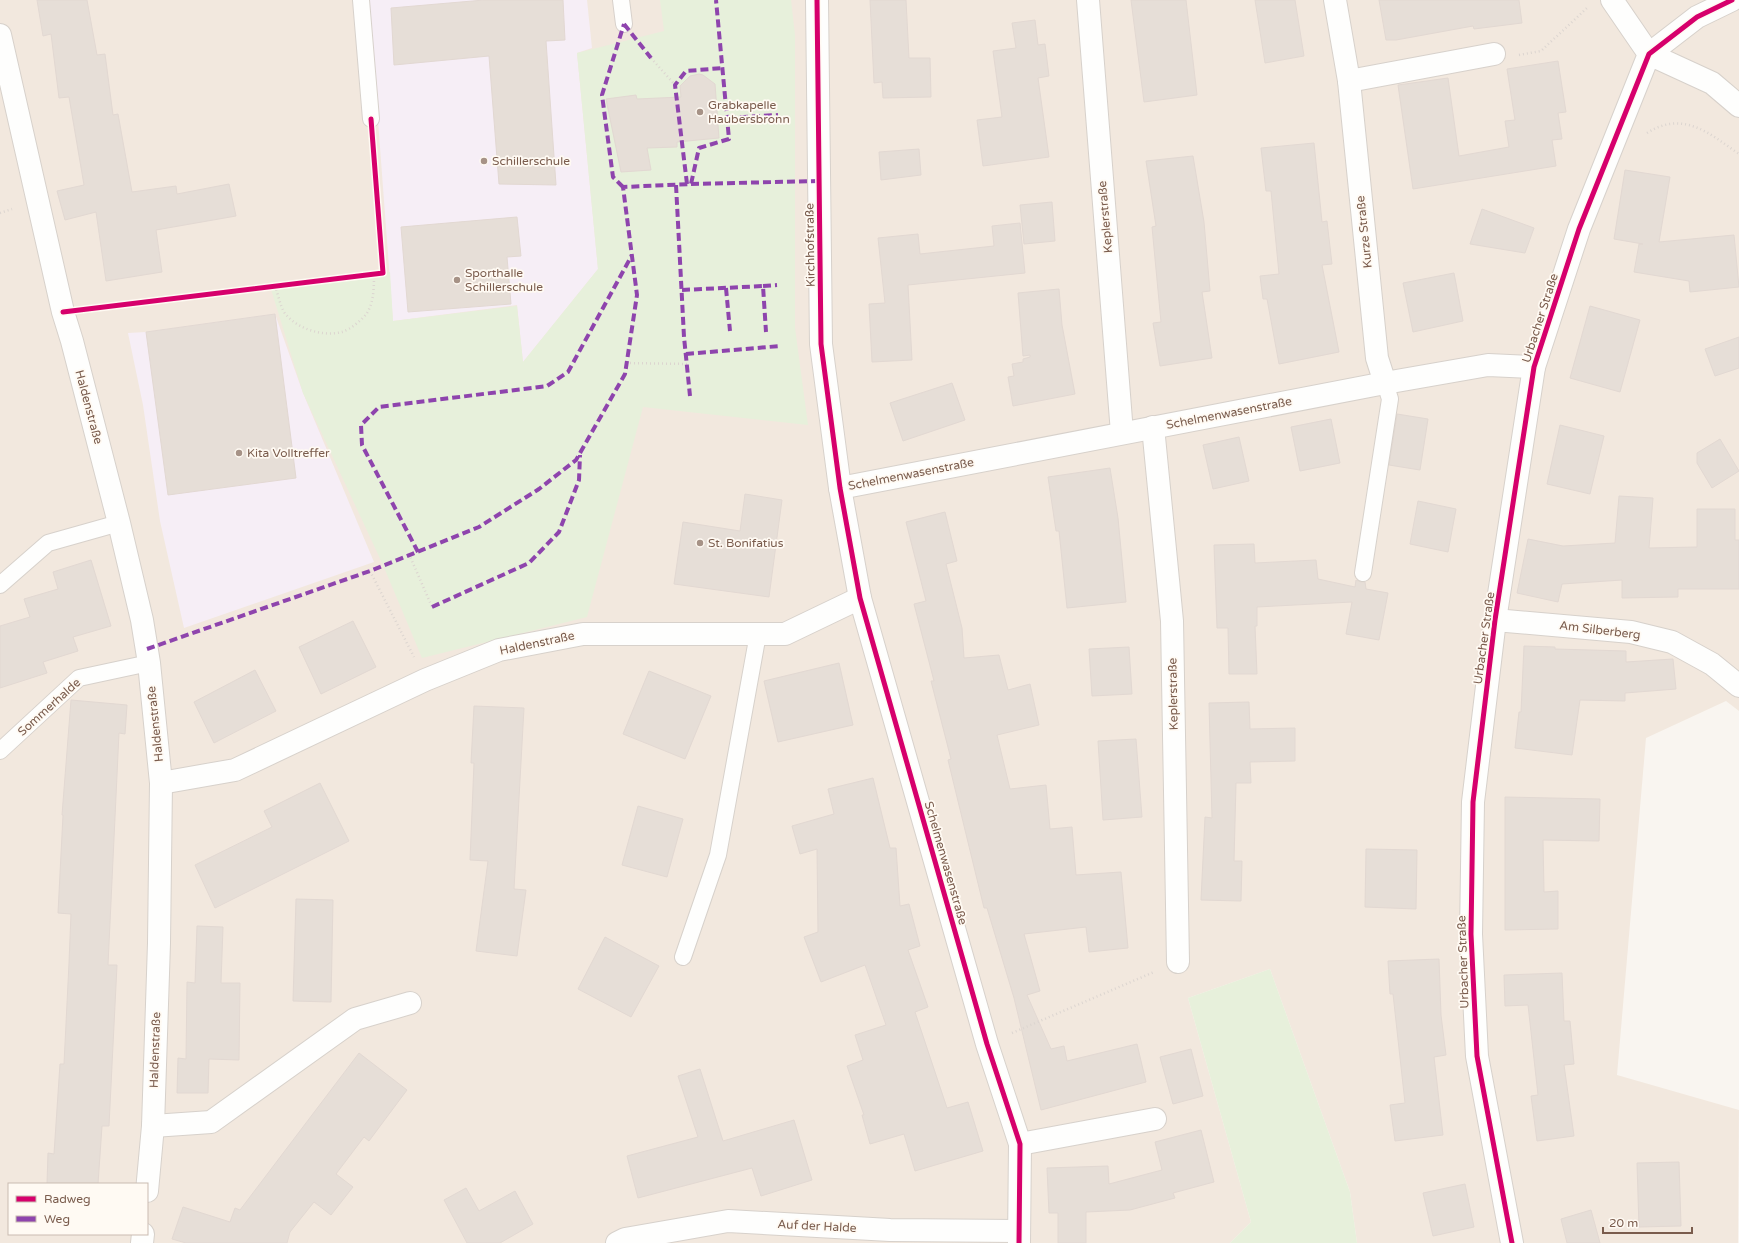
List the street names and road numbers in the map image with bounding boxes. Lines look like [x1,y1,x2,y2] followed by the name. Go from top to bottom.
[1095,180,1115,254] street label: Keplerstraße
[1353,195,1375,269] street label: Kurze Straße
[802,203,818,287] street label: Kirchhofstraße
[1519,271,1561,364] street label: Urbacher Straße
[72,368,106,446] street label: Haldenstraße
[1165,394,1293,432] street label: Schelmenwasenstraße
[847,455,975,493] street label: Schelmenwasenstraße
[1471,591,1497,685] street label: Urbacher Straße
[1559,618,1641,642] street label: Am Silberberg
[498,628,576,658] street label: Haldenstraße
[1165,657,1181,730] street label: Keplerstraße
[15,675,83,739] street label: Sommerhalde
[144,685,166,763] street label: Haldenstraße
[922,800,970,926] street label: Schelmenwasenstraße
[1454,915,1472,1009] street label: Urbacher Straße
[147,1011,163,1088] street label: Haldenstraße
[777,1217,857,1235] street label: Auf der Halde

